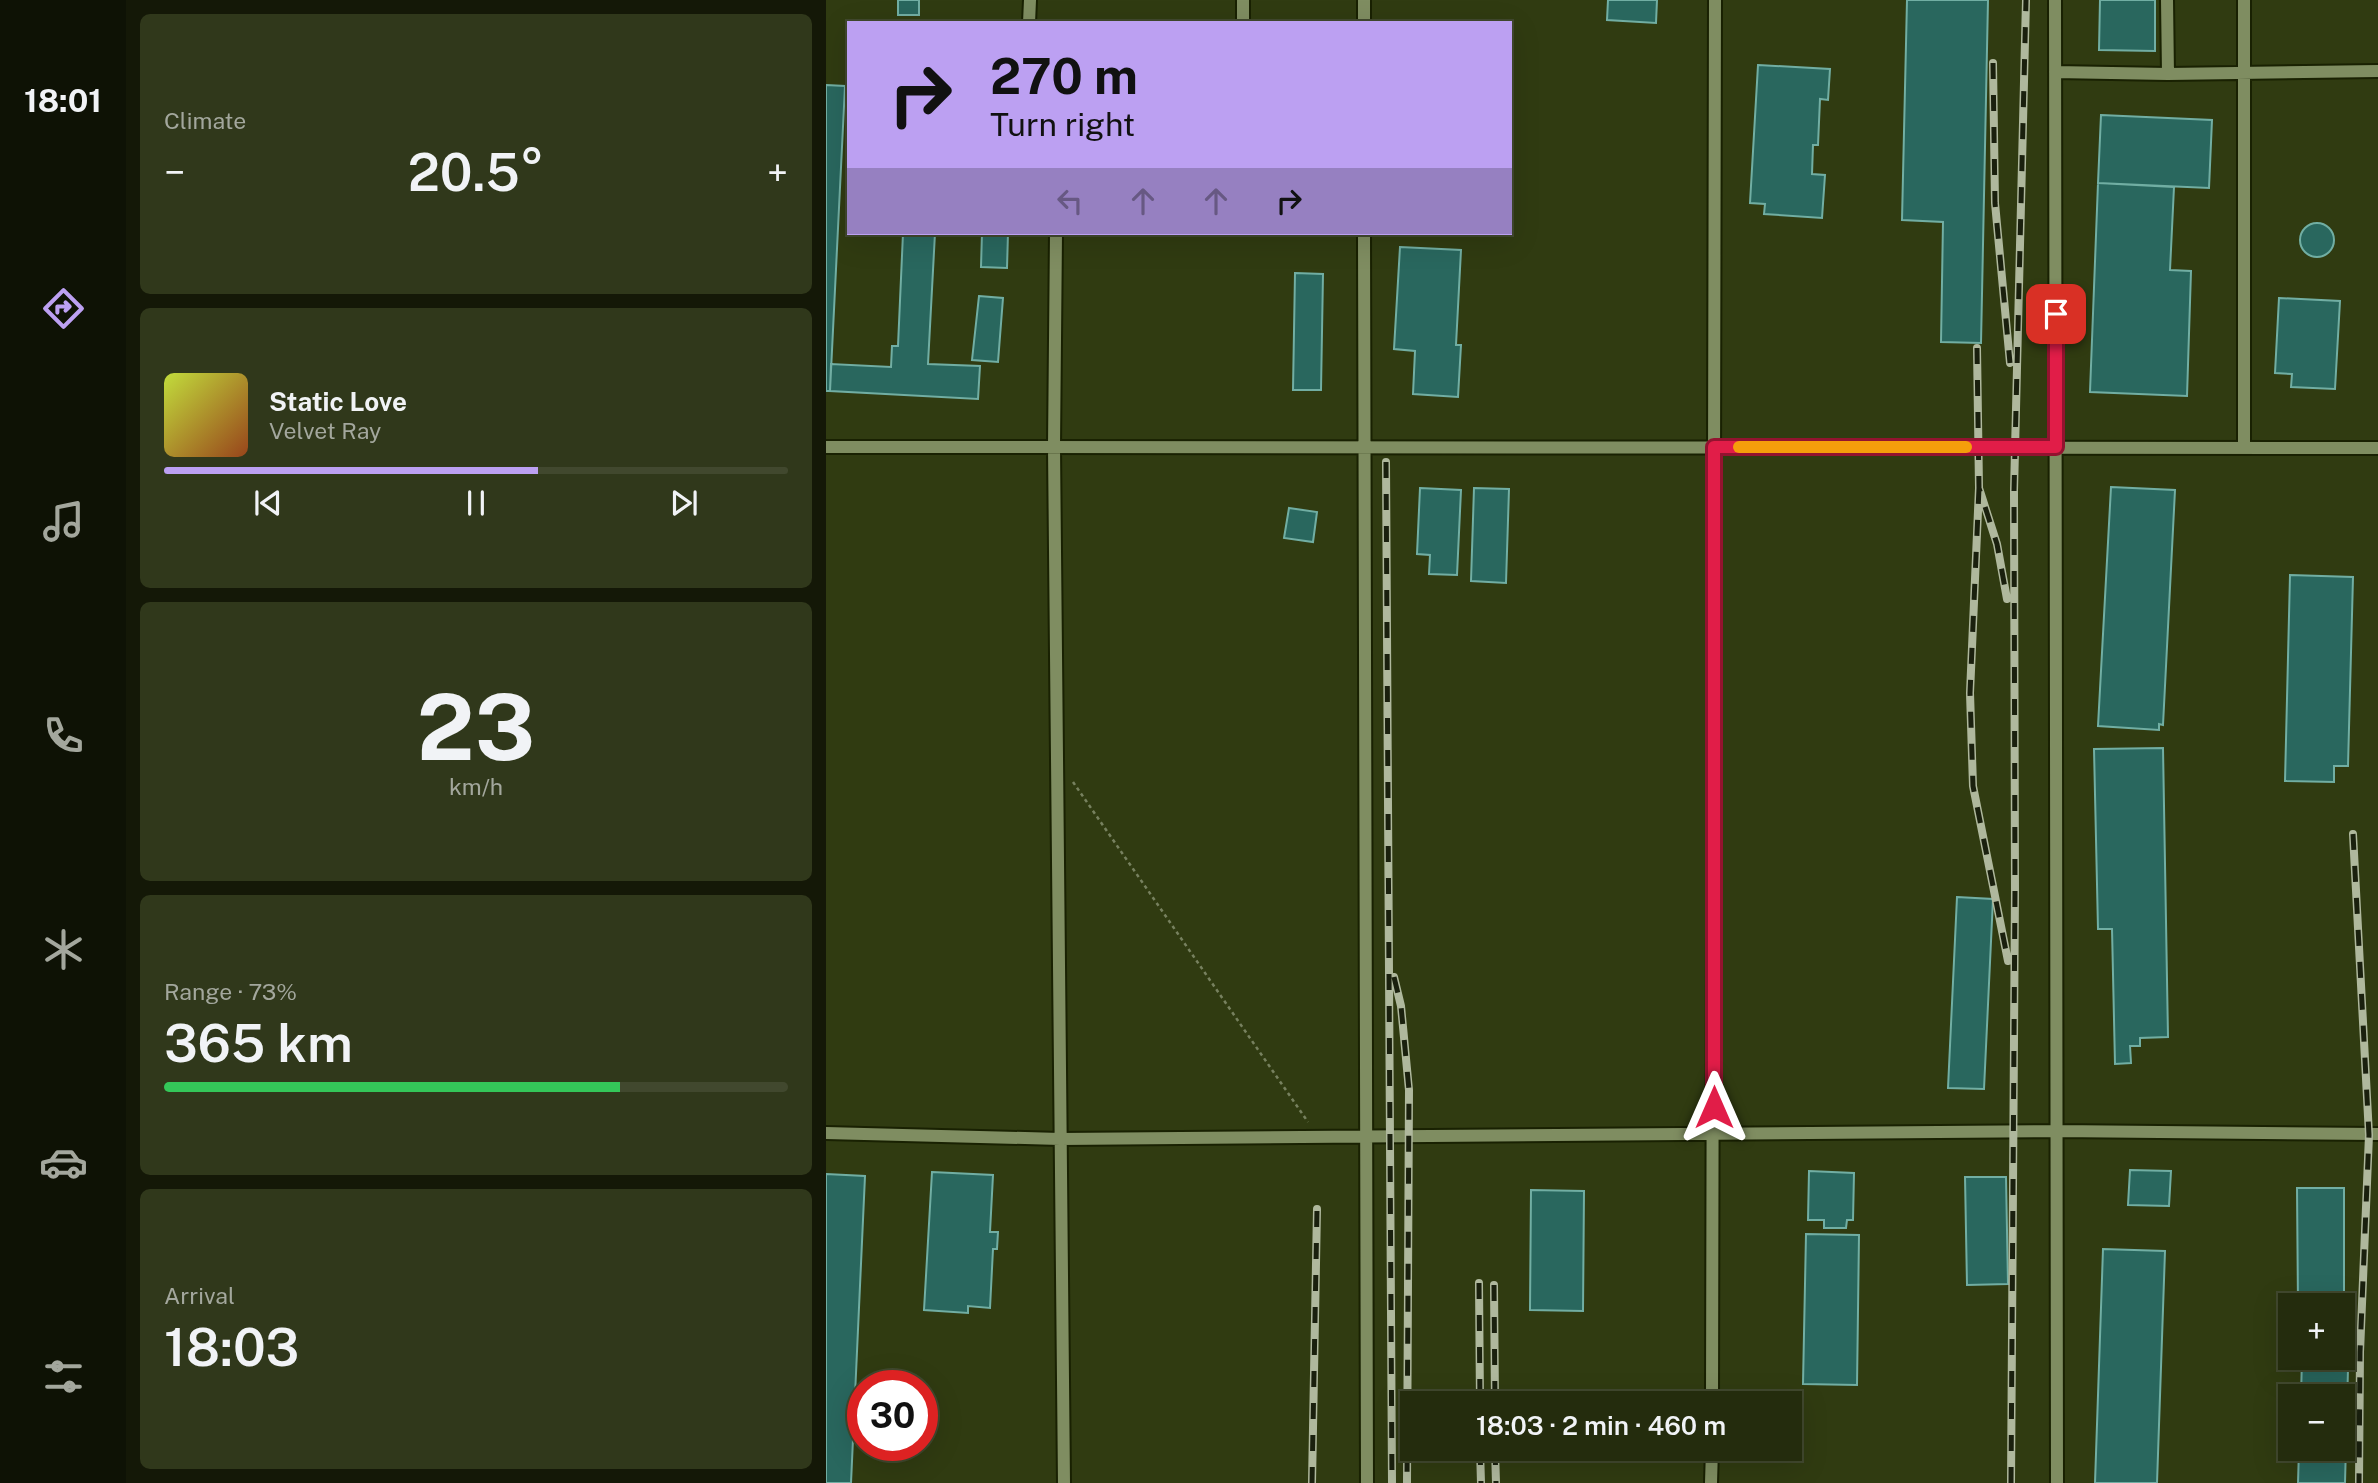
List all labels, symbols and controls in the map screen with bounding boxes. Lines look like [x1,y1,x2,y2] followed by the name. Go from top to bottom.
[990,47,1138,105] text: 270 m
[875,49,966,140] icon: right
[24,82,102,119] text: 18:01
[990,106,1135,143] text: Turn right
[164,107,246,134] text: Climate
[408,142,544,203] text: 20.5°
[164,150,185,195] text: −
[767,150,788,195] text: +
[1051,182,1089,220] icon: left
[1124,182,1162,220] icon: ahead
[1197,182,1235,220] icon: ahead
[1270,182,1308,220] icon: right
[39,284,88,333] icon: directions
[2026,284,2086,344] pin
[2037,295,2075,333] icon: arrive
[269,386,407,417] text: Static Love
[269,417,381,444] text: Velvet Ray
[249,484,287,522] icon: previous
[457,484,495,522] icon: pause
[665,484,703,522] icon: next
[39,497,88,546] icon: music
[417,674,535,780] text: 23
[39,711,88,760] icon: phone
[449,773,503,800] text: km/h
[39,925,88,974] icon: climate
[164,978,297,1005] text: Range · 73%
[164,1013,353,1074] text: 365 km
[1677,1070,1751,1144] position arrow
[39,1138,88,1187] icon: car
[164,1282,235,1309] text: Arrival
[2278,1293,2355,1461] map controls
[2278,1293,2355,1370] button: +
[164,1317,299,1378] text: 18:03
[39,1352,88,1401] icon: filters
[847,1370,938,1461] speed limit sign: 30
[2278,1384,2355,1461] button: −
[1476,1410,1726,1441] text: 18:03 · 2 min · 460 m

